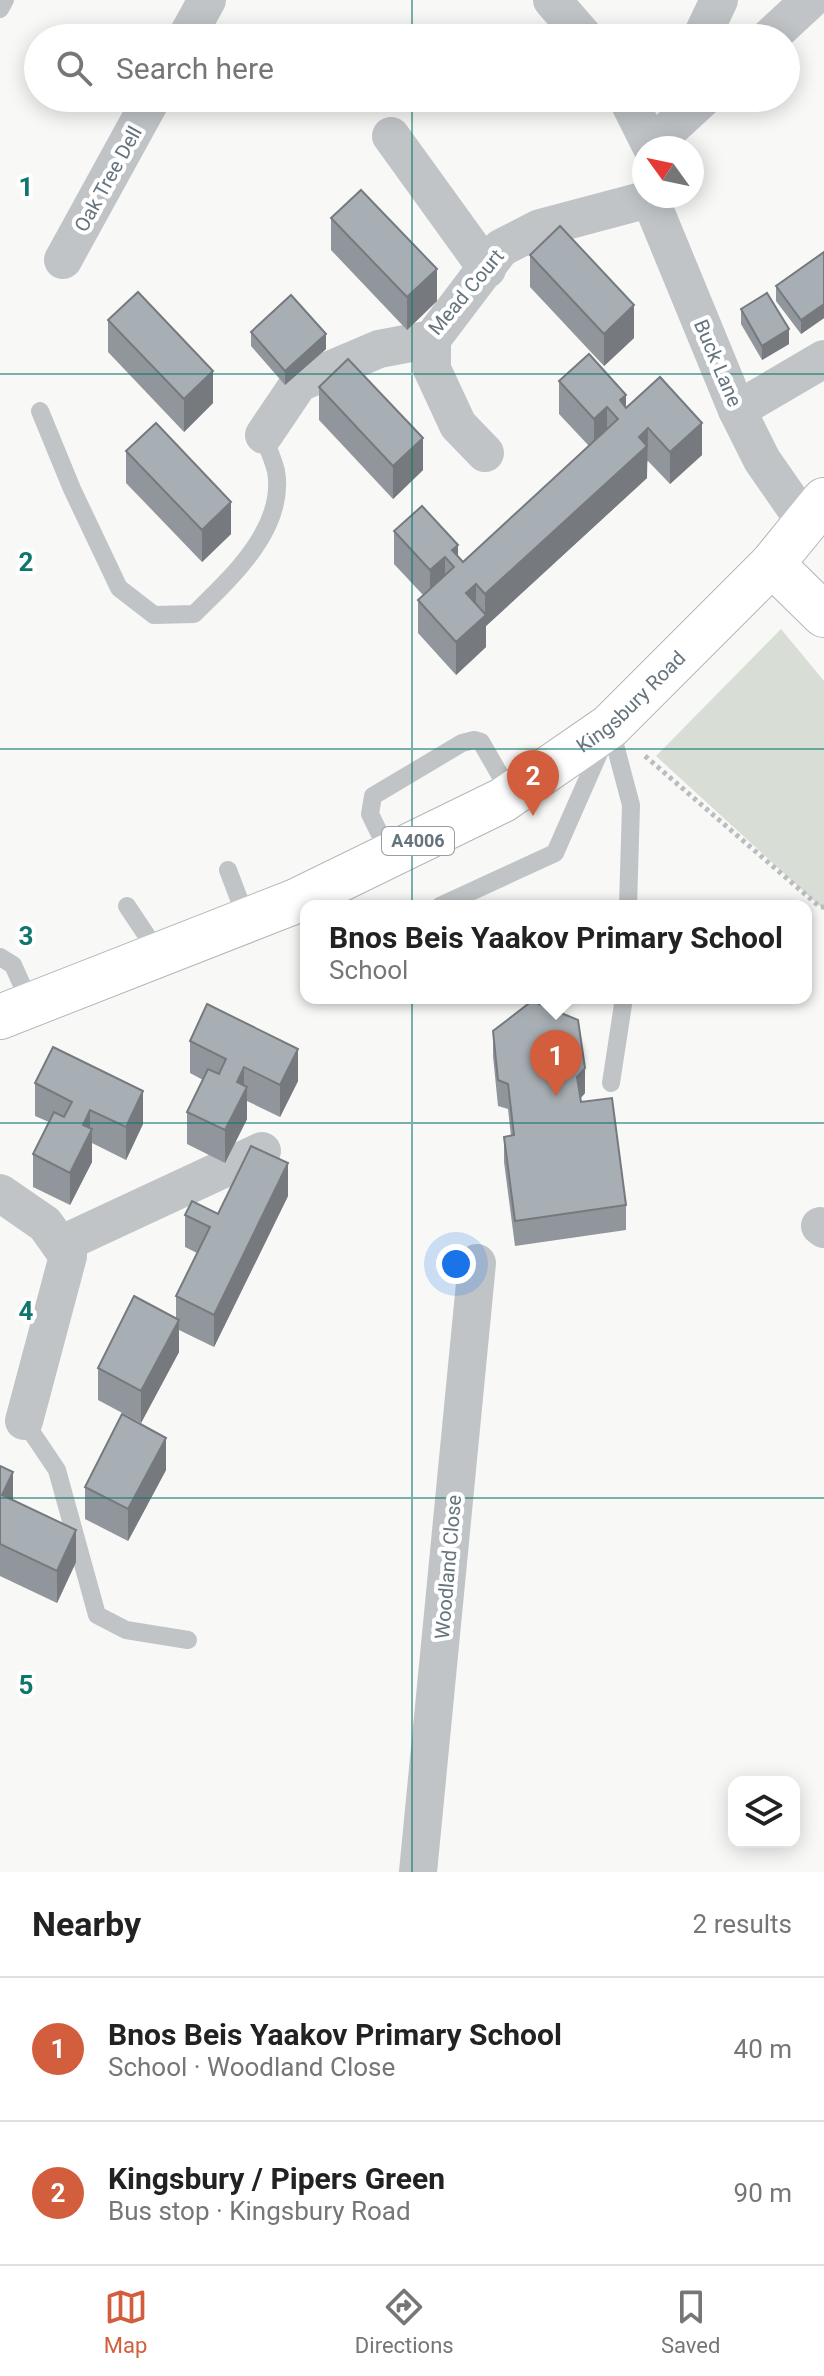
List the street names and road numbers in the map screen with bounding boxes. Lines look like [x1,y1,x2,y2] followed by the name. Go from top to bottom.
[69,122,147,236] street label: Oak Tree Dell
[423,244,509,340] street label: Mead Court
[689,316,747,410] street label: Buck Lane
[572,646,690,758] street label: Kingsbury Road
[382,827,454,855] road number: A4006
[430,1494,466,1640] street label: Woodland Close

